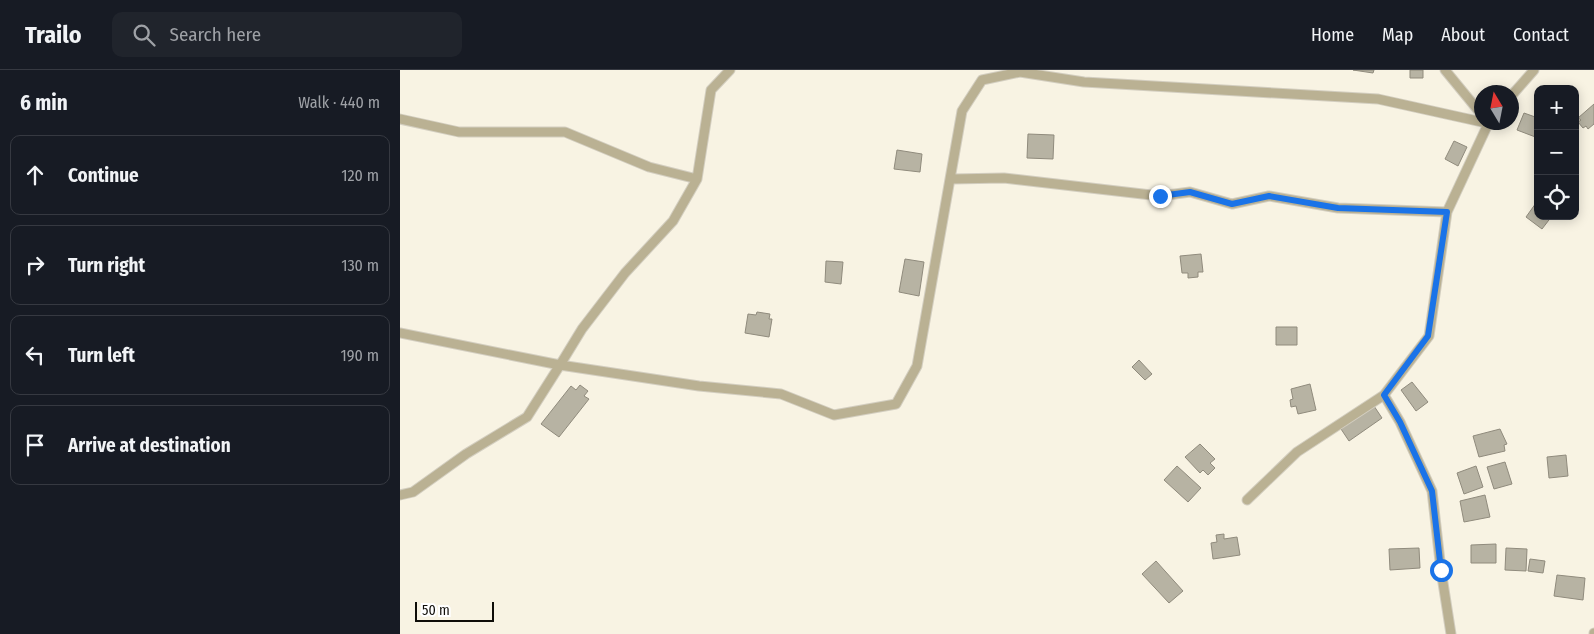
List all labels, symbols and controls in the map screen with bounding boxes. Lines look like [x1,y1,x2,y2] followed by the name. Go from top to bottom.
[112,12,462,57] search box
[25,21,82,49] text: Trailo
[130,21,158,49] icon: search
[170,23,261,46] text: Search here
[1311,24,1354,46] text: Home
[1382,24,1413,46] text: Map
[1441,24,1485,46] text: About
[1513,24,1569,46] text: Contact
[1474,85,1519,130] north arrow
[1534,85,1579,220] map controls
[1534,85,1579,130] button: +
[20,90,68,116] text: 6 min
[298,93,380,112] text: Walk · 440 m
[1534,130,1579,175] button: −
[21,161,49,189] icon: ahead
[68,164,139,187] text: Continue
[341,166,379,185] text: 120 m
[1534,175,1579,220] button: locate
[1149,185,1172,208] route end
[21,251,49,279] icon: right
[68,254,145,277] text: Turn right
[341,256,379,275] text: 130 m
[21,341,49,369] icon: left
[68,344,135,367] text: Turn left
[341,346,379,365] text: 190 m
[21,431,49,459] icon: arrive
[68,434,231,457] text: Arrive at destination
[1430,559,1453,582] route start
[415,599,494,622] scale bar
[422,602,450,619] text: 50 m

